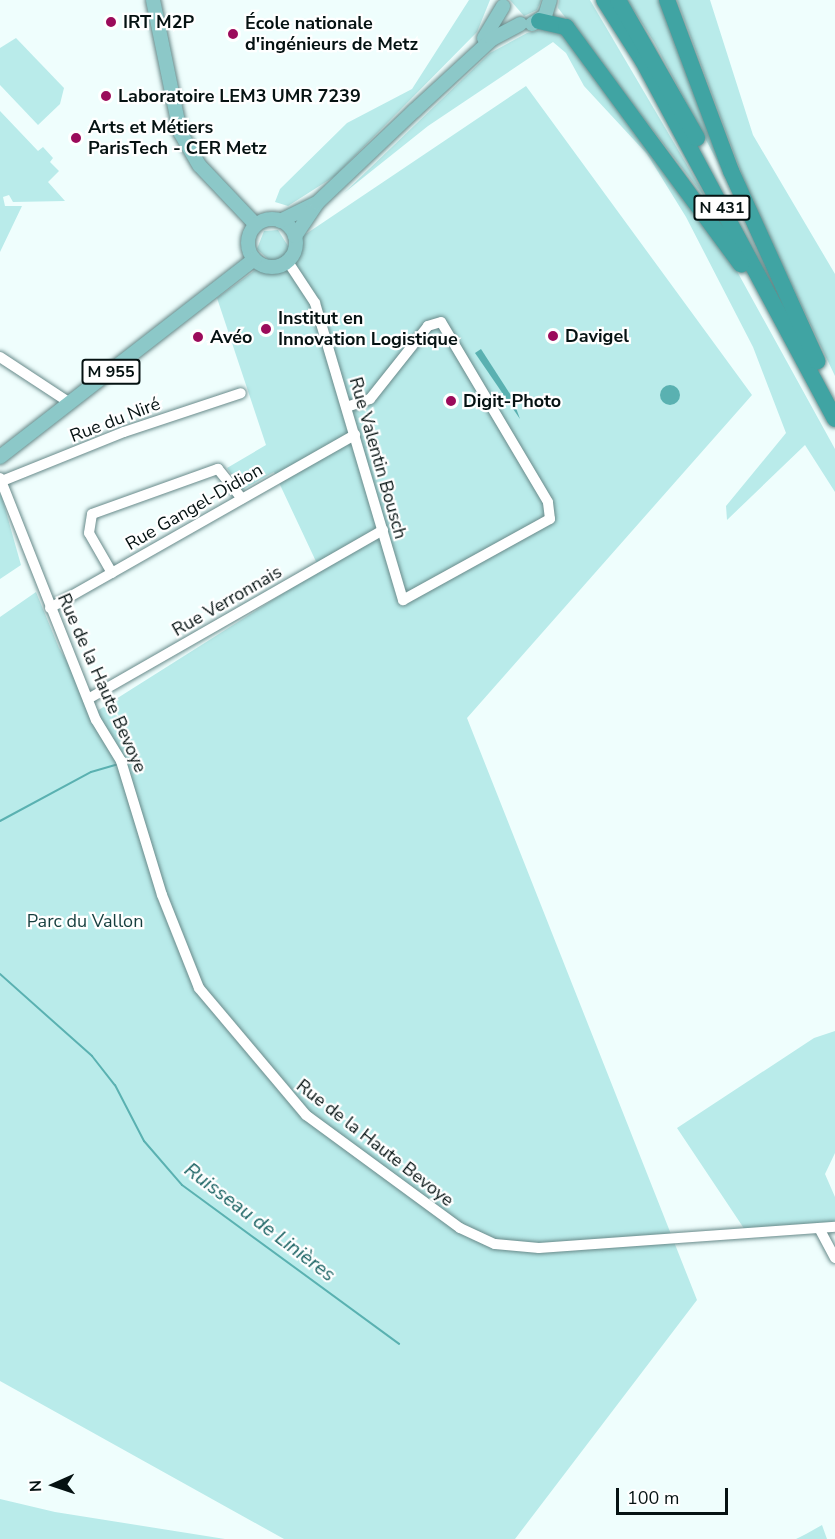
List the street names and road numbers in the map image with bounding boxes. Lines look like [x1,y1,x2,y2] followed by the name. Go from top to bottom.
[692,195,752,221] road number: N 431
[81,359,141,385] road number: M 955
[345,375,411,541] street label: Rue Valentin Bousch
[67,393,163,447] street label: Rue du Niré
[122,459,266,555] street label: Rue Gangel-Didion
[168,561,286,641] street label: Rue Verronnais
[53,590,151,776] street label: Rue de la Haute Bevoye
[292,1075,458,1211] street label: Rue de la Haute Bevoye

